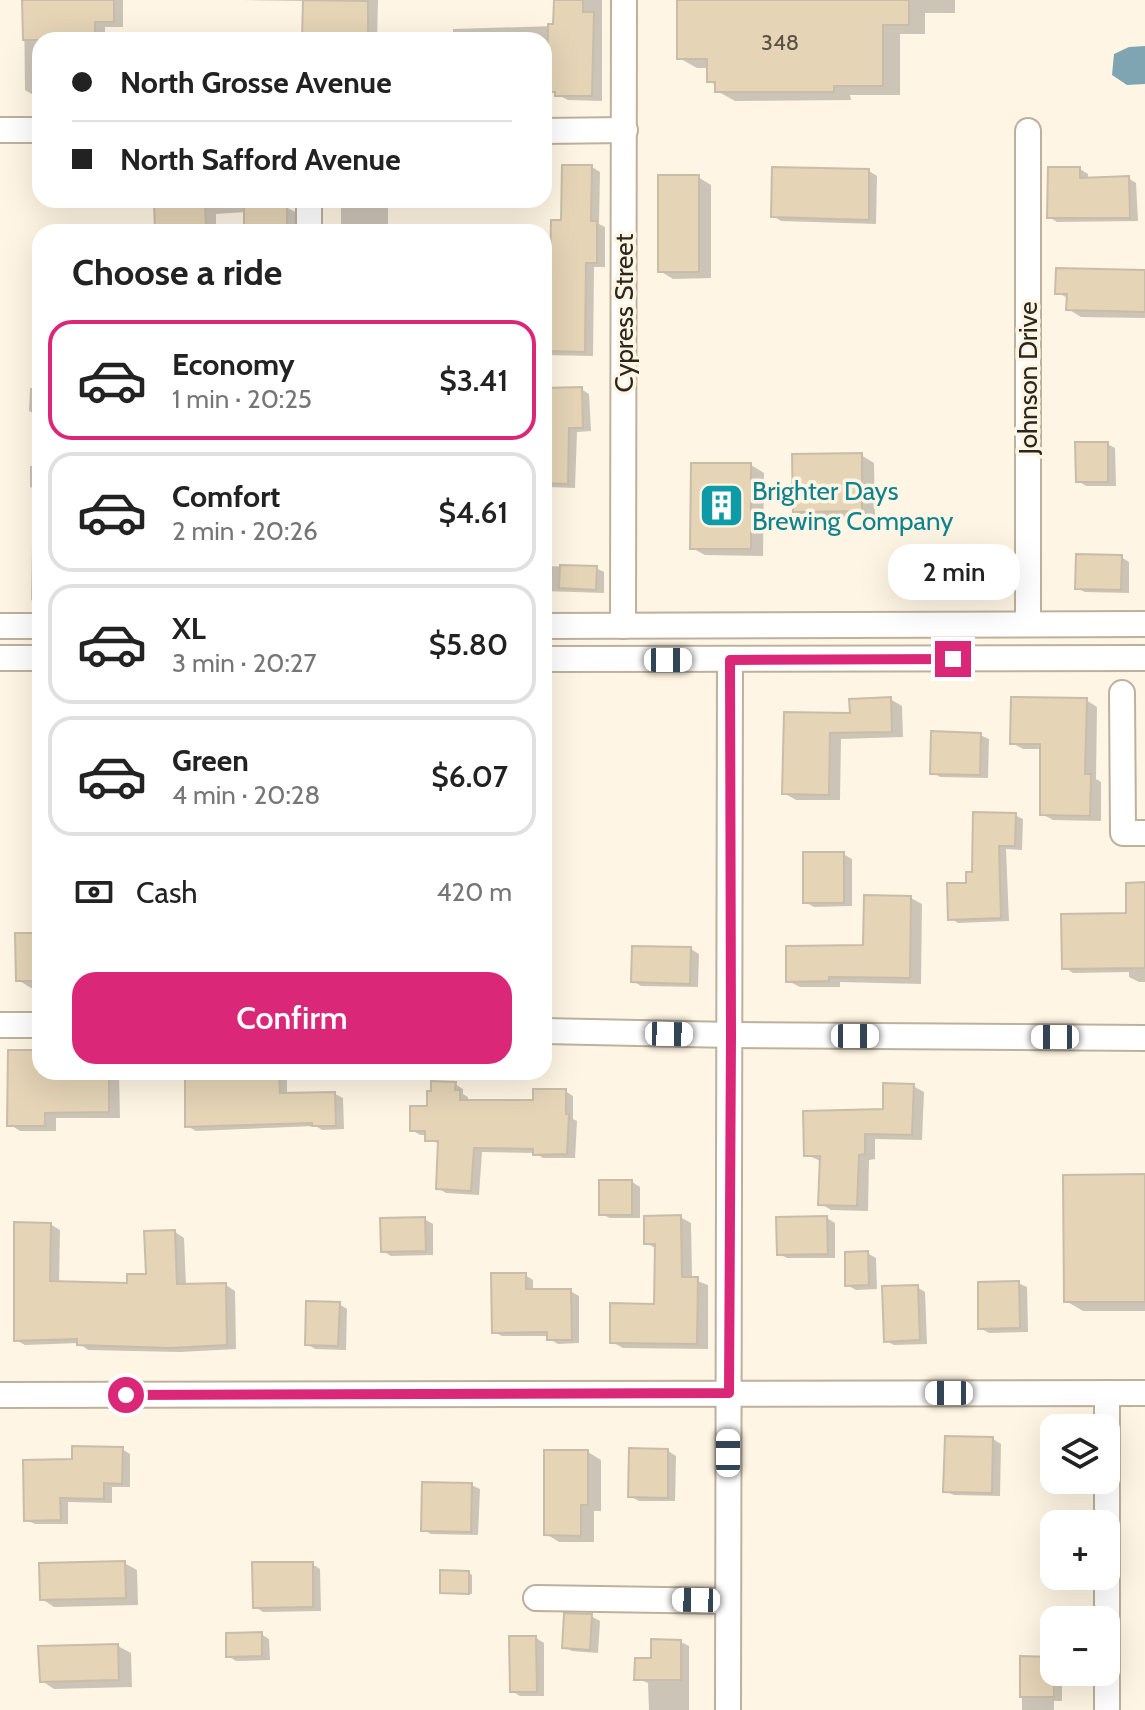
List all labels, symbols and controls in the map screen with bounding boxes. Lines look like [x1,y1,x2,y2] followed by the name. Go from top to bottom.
[761,29,799,56] house number: 348
[120,64,392,101] text: North Grosse Avenue
[120,141,401,178] text: North Safford Avenue
[608,233,640,392] street label: Cypress Street
[72,250,282,294] text: Choose a ride
[1012,302,1044,455] street label: Johnson Drive
[76,344,148,416] icon: car
[172,346,295,383] text: Economy
[439,362,508,399] text: $3.41
[172,383,312,415] text: 1 min · 20:25
[752,475,953,537] place label: Brighter Days Brewing Company
[76,476,148,548] icon: car
[172,478,280,515] text: Comfort
[697,482,745,530] building icon: Brighter Days Brewing Company
[439,494,508,531] text: $4.61
[172,515,318,547] text: 2 min · 20:26
[887,543,1019,599] callout: 2 min
[923,556,985,588] text: 2 min
[76,608,148,680] icon: car
[172,610,206,647] text: XL
[429,626,508,663] text: $5.80
[935,641,971,677] route end
[172,647,317,679] text: 3 min · 20:27
[644,648,692,672] car
[76,740,148,812] icon: car
[172,742,249,779] text: Green
[431,758,508,795] text: $6.07
[172,779,320,811] text: 4 min · 20:28
[72,870,116,914] icon: cash
[136,874,198,911] text: Cash
[437,876,512,908] text: 420 m
[72,972,512,1064] button: Confirm
[645,1022,693,1046] car
[831,1024,879,1048] car
[1031,1025,1079,1049] car
[108,1377,144,1413] route start
[925,1381,973,1405] car
[1040,1414,1120,1686] map controls
[1040,1414,1120,1494] button: layers
[716,1429,740,1477] car
[1040,1510,1120,1590] button: +
[672,1588,720,1612] car
[1040,1606,1120,1686] button: −

